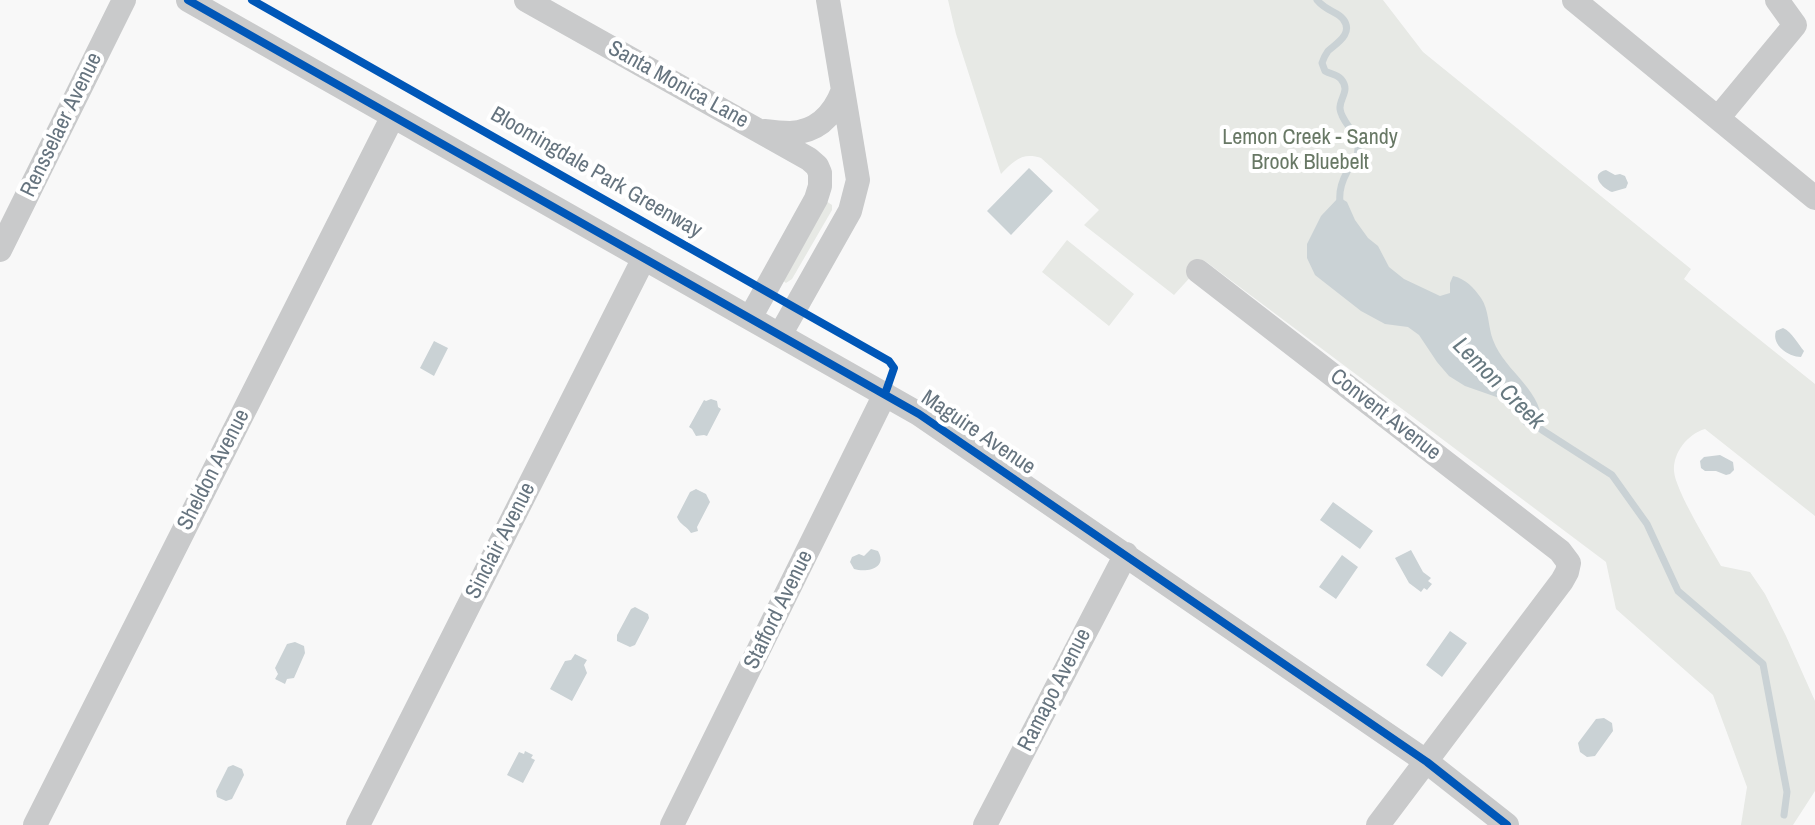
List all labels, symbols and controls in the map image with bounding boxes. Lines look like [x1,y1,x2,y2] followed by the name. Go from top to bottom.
[603,36,753,134] street label: Santa Monica Lane
[16,49,108,201] street label: Rensselaer Avenue
[486,102,706,244] street label: Bloomingdale Park Greenway
[1222,125,1398,176] park label: Lemon Creek - Sandy Brook Bluebelt
[1446,332,1550,436] water label: Lemon Creek
[1324,364,1446,466] street label: Convent Avenue
[916,385,1040,481] street label: Maguire Avenue
[172,405,256,535] street label: Sheldon Avenue
[460,478,542,604] street label: Sinclair Avenue
[739,546,819,674] street label: Stafford Avenue
[1013,624,1097,756] street label: Ramapo Avenue

